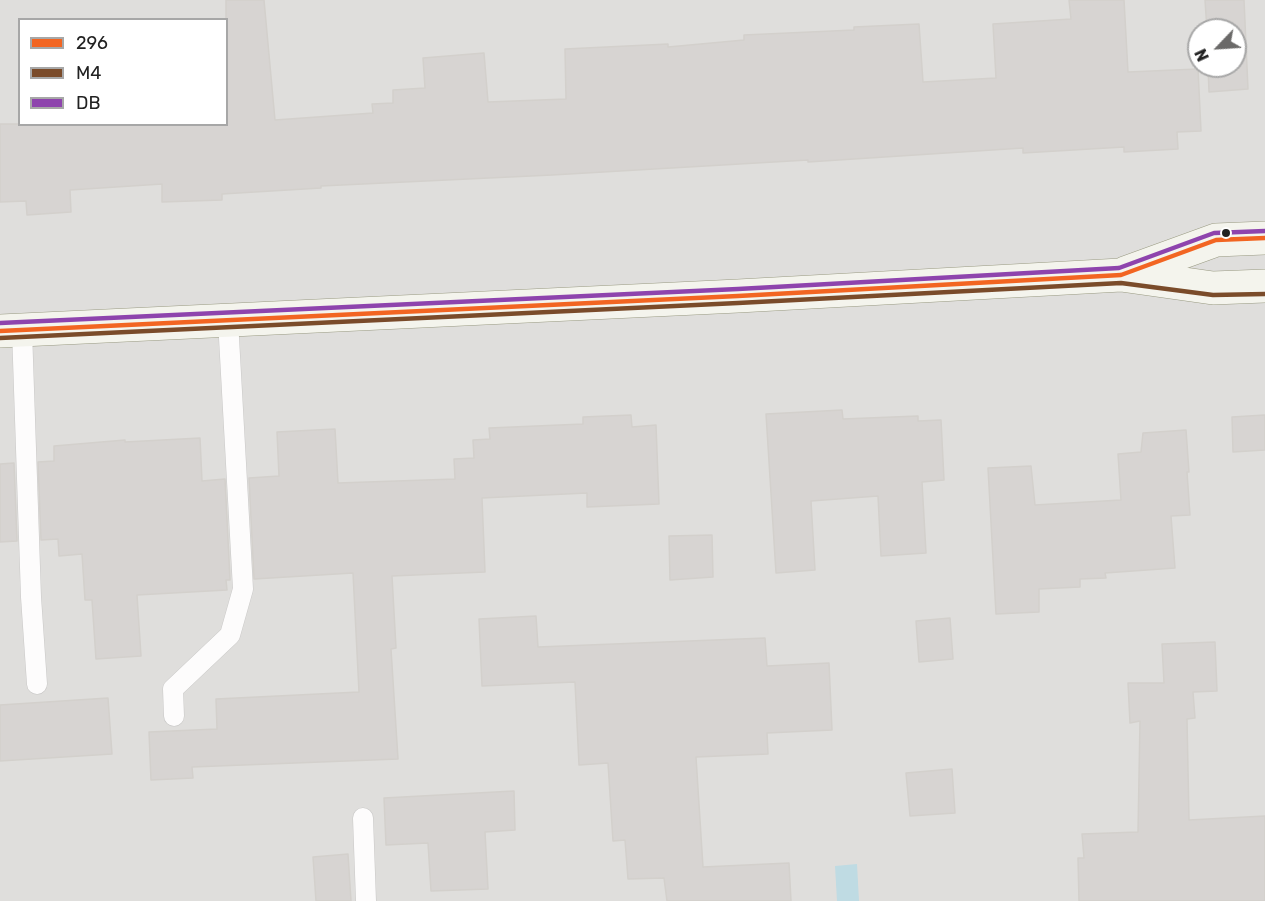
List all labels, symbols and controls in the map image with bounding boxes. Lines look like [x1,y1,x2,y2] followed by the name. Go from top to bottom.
[18,18,228,126] legend
[1187,18,1247,78] north arrow
[76,32,108,54] text: 296
[1191,46,1213,64] text: N
[76,62,101,84] text: M4
[76,92,100,114] text: DB
[1220,227,1232,239] unlabelled marker

